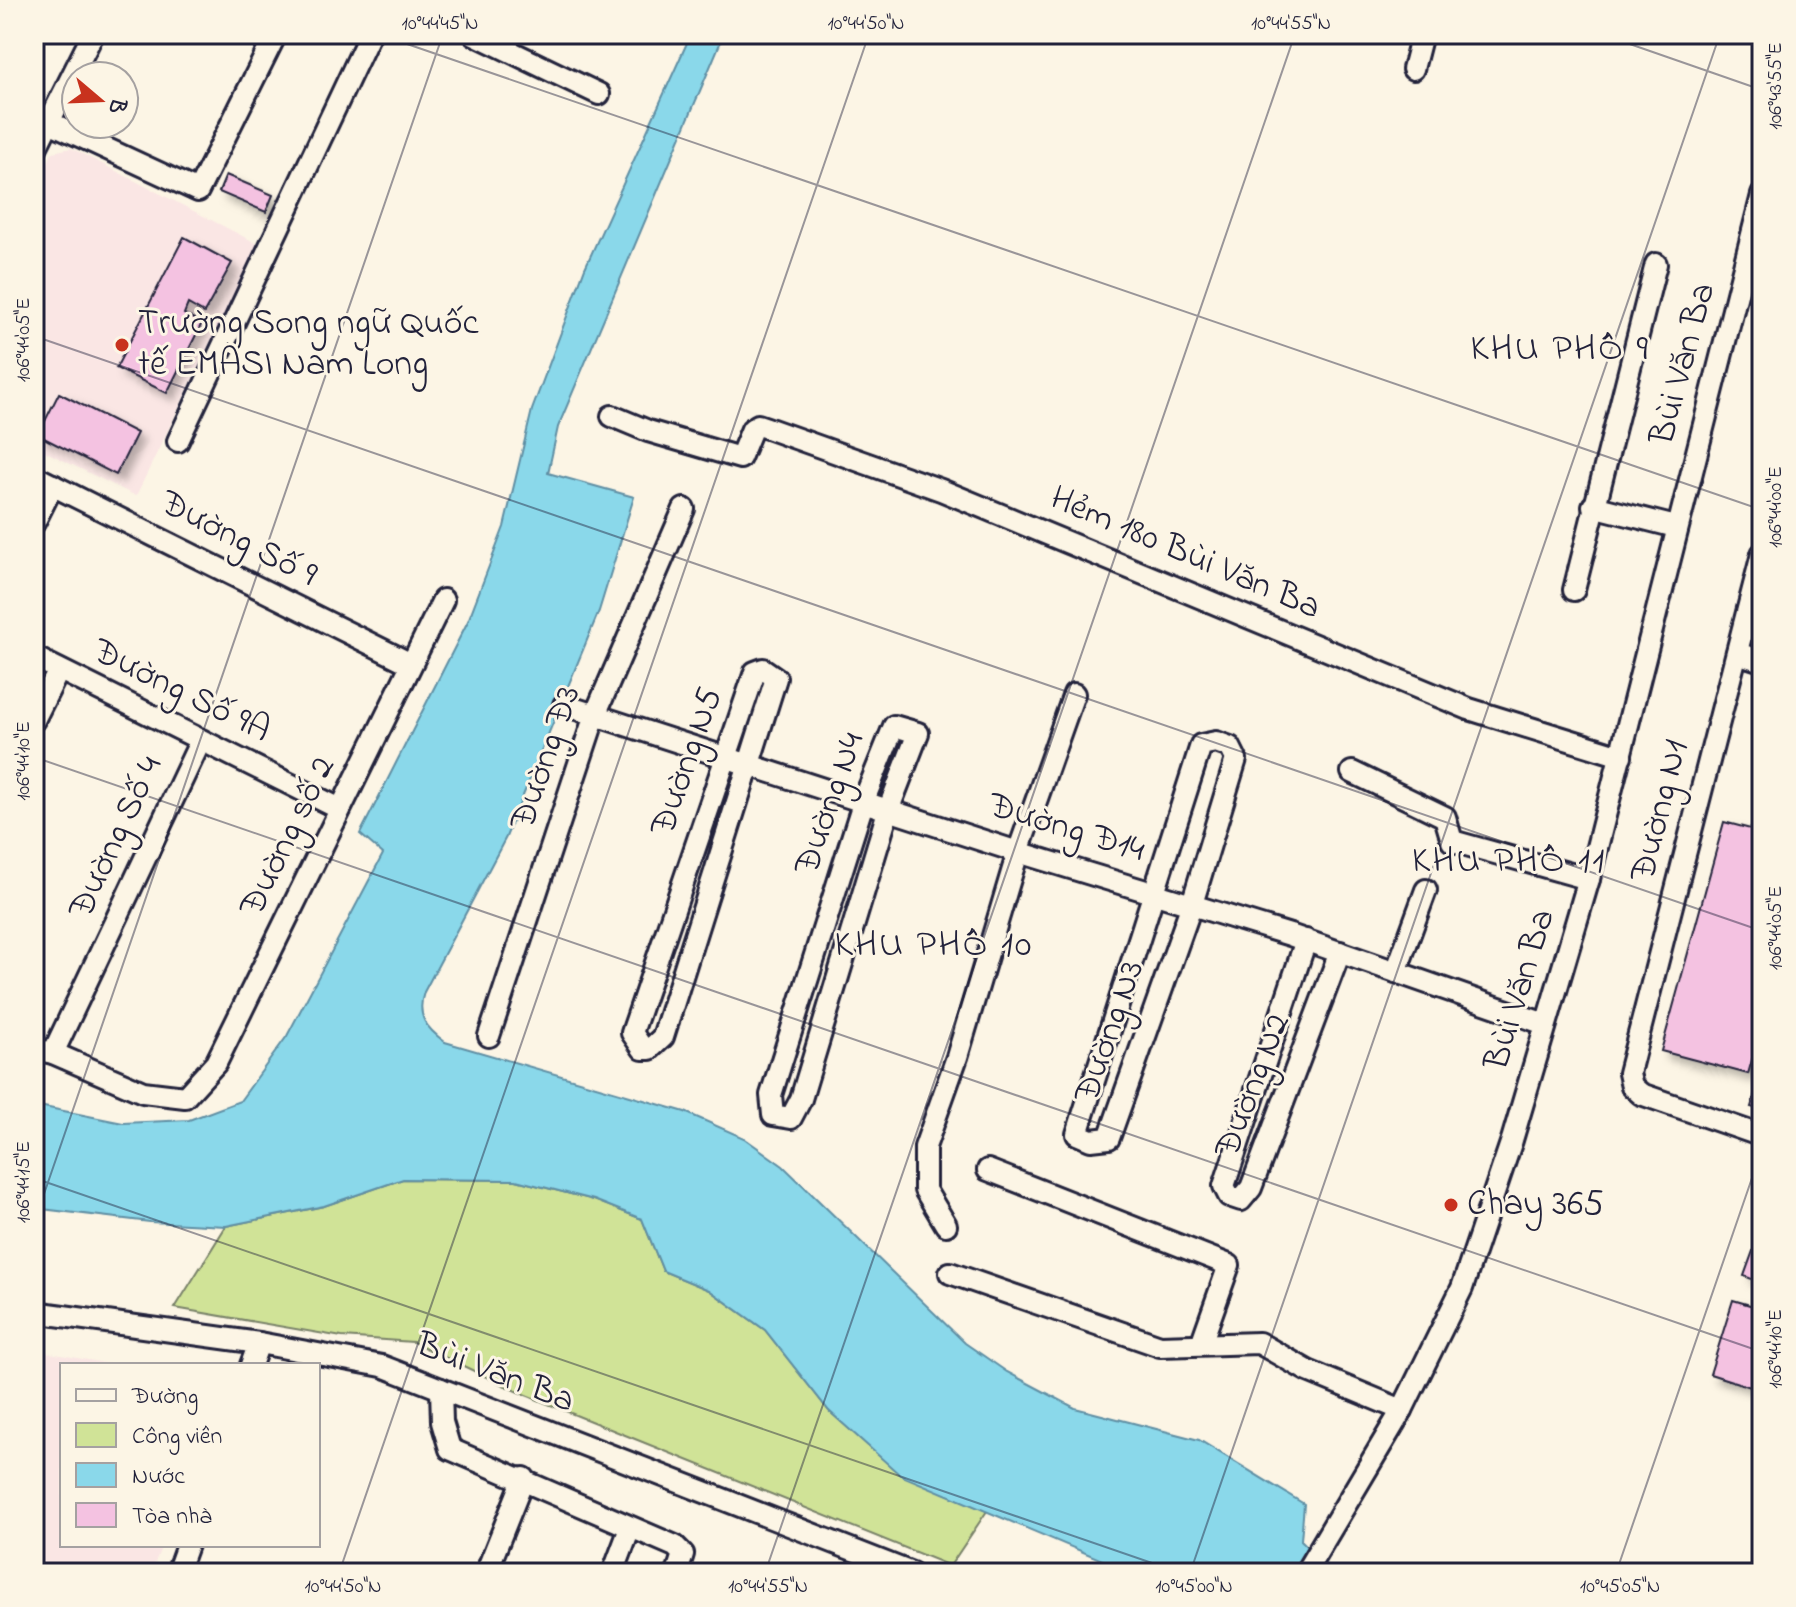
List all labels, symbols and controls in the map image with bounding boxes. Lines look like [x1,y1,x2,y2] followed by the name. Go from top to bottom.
[402,10,478,39] text: 10°44'45"N
[827,10,905,39] text: 10°44'50"N
[1251,10,1331,39] text: 10°44'55"N
[1762,42,1791,130] text: 106°43'55"E
[60,60,140,140] north arrow
[98,92,134,118] text: B
[1637,277,1731,452] street label: Bùi Văn Ba
[10,298,39,382] text: 106°44'05"E
[138,298,479,392] place label: Trường Song ngữ Quốc tế EMASI Nam Long
[1470,322,1650,378] district label: KHU PHỐ 9
[113,336,131,354] marker: Trường Song ngữ Quốc tế EMASI Nam Long
[1762,466,1791,548] text: 106°44'00"E
[1042,473,1328,635] street label: Hẻm 180 Bùi Văn Ba
[149,477,326,602] street label: Đường Số 9
[82,626,279,758] street label: Đường Số 9A
[497,679,596,838] street label: Đường Đ3
[638,681,738,844] street label: Đường N5
[10,721,39,801] text: 106°44'10"E
[782,725,880,883] street label: Đường N4
[1618,735,1704,888] street label: Đường N1
[56,748,178,929] street label: Đường Số 4
[227,748,351,927] street label: Đường số 2
[980,780,1151,878] street label: Đường Đ14
[1412,834,1606,890] district label: KHU PHỐ 11
[1762,886,1791,970] text: 106°44'05"E
[1471,903,1571,1078] street label: Bùi Văn Ba
[835,918,1033,974] district label: KHU PHỐ 10
[1062,954,1160,1111] street label: Đường N3
[1202,1006,1306,1167] street label: Đường N2
[10,1141,39,1223] text: 106°44'15"E
[1467,1179,1604,1232] place label: Chay 365
[1442,1196,1460,1214] marker: Chay 365
[1762,1309,1791,1389] text: 106°44'10"E
[407,1319,582,1428] street label: Bùi Văn Ba
[60,1363,320,1547] legend
[131,1380,198,1415] text: Đường
[132,1420,222,1455] text: Công viên
[132,1460,185,1495] text: Nước
[132,1500,212,1535] text: Tòa nhà
[304,1573,382,1602] text: 10°44'50"N
[728,1573,808,1602] text: 10°44'55"N
[1155,1573,1233,1602] text: 10°45'00"N
[1580,1573,1660,1602] text: 10°45'05"N

